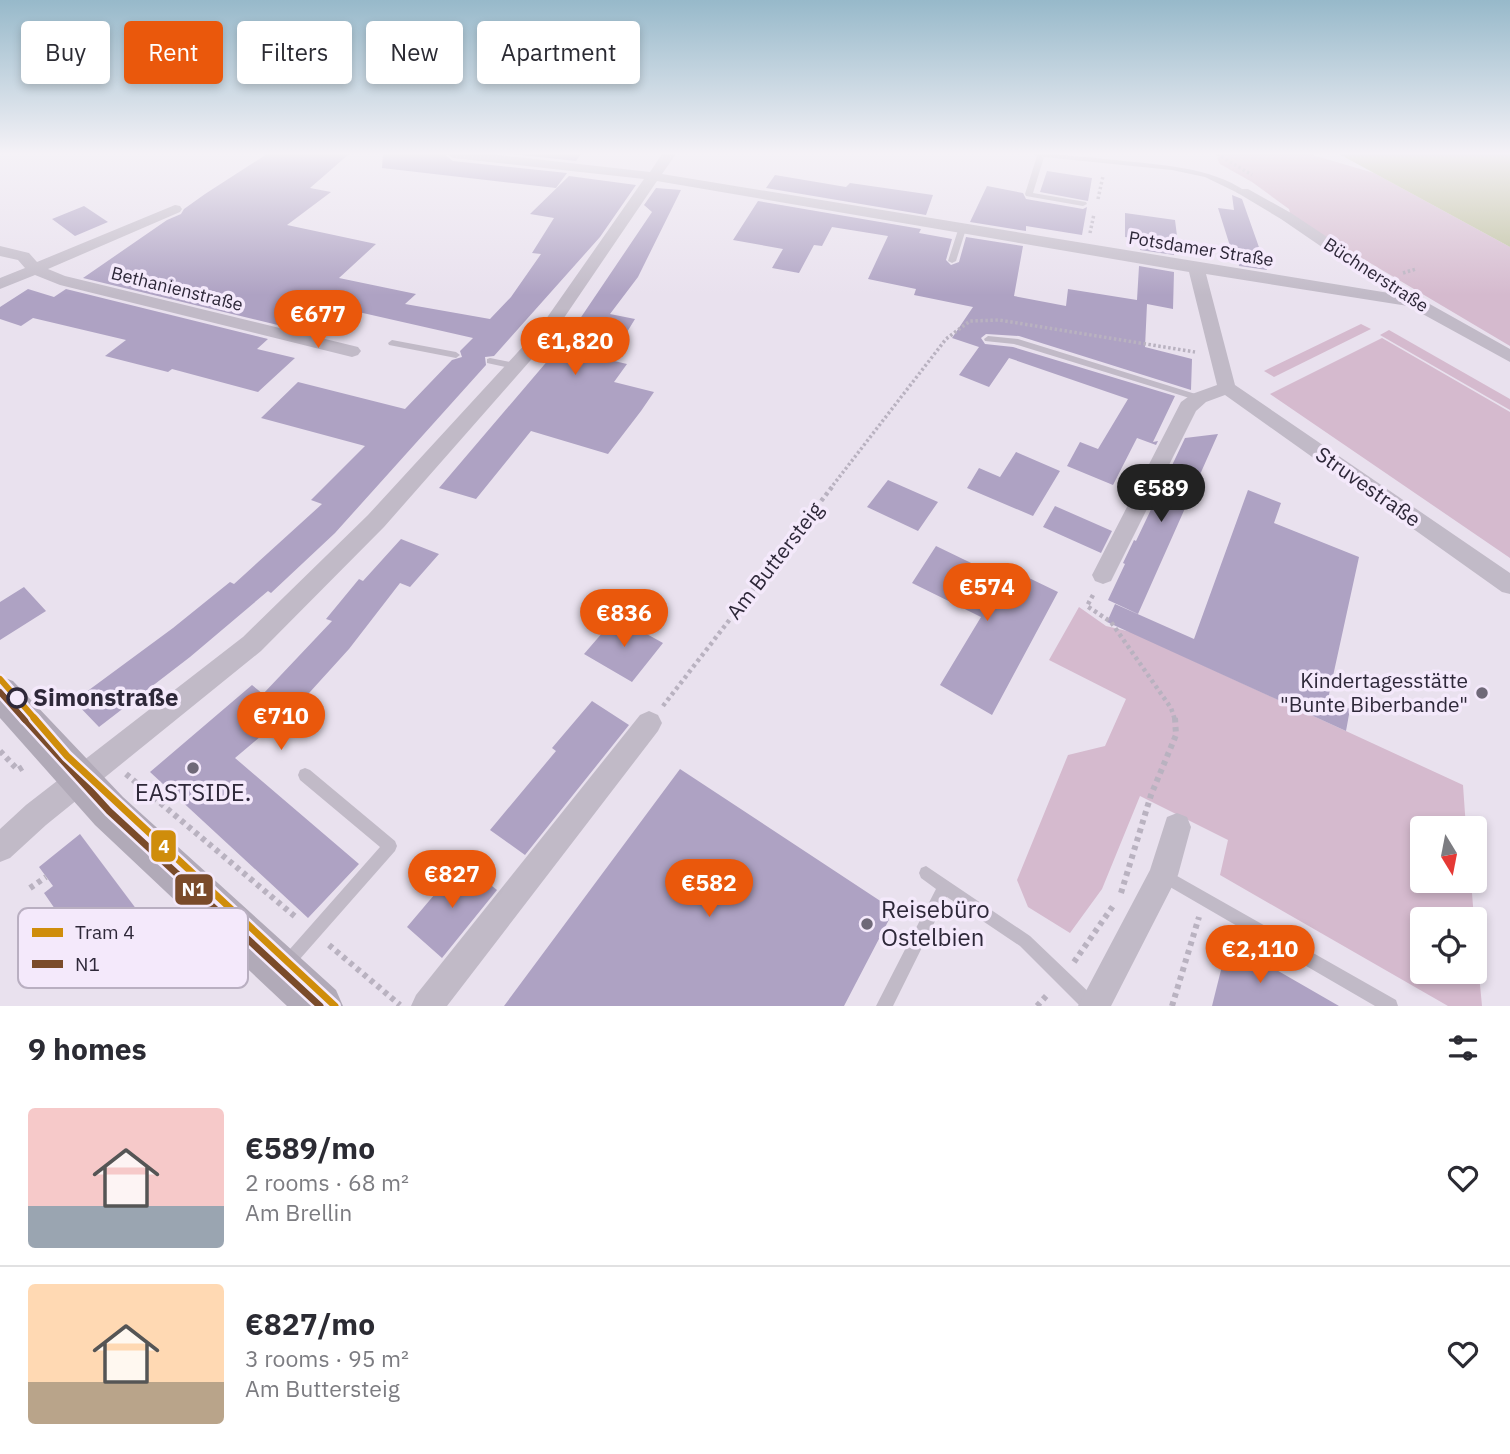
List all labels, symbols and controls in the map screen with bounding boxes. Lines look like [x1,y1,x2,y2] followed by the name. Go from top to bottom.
[21,21,110,84] chip: Buy
[124,21,223,84] chip: Rent
[237,21,352,84] chip: Filters
[366,21,463,84] chip: New
[477,21,640,84] chip: Apartment
[1127,226,1275,271] street label: Potsdamer Straße
[1319,232,1433,317] street label: Büchnerstraße
[109,261,246,316] street label: Bethanienstraße
[277,290,359,350] pin: €677
[290,298,346,328] text: €677
[518,318,632,377] pin: €1,820
[537,325,613,355] text: €1,820
[1311,440,1427,533] street label: Struvestraße
[1120,464,1202,524] pin: €589
[1133,472,1189,502] text: €589
[720,496,829,625] street label: Am Buttersteig
[946,564,1028,623] pin: €574
[959,571,1015,601] text: €574
[583,590,665,649] pin: €836
[596,597,652,627] text: €836
[1280,666,1468,718] place label: Kindertagesstätte "Bunte Biberbande"
[33,681,178,713] place label: Simonstraße
[1474,685,1490,701] marker: Kindertagesstätte "Bunte Biberbande"
[7,688,27,708] marker: Simonstraße
[240,692,322,752] pin: €710
[253,700,309,730] text: €710
[185,760,201,776] marker: EASTSIDE.
[135,776,251,808] place label: EASTSIDE.
[1410,816,1488,892] north arrow
[1410,816,1487,984] map controls
[150,829,177,863] line badge: 4
[158,834,170,858] text: 4
[411,850,493,910] pin: €827
[424,858,480,888] text: €827
[668,860,750,919] pin: €582
[681,867,737,897] text: €582
[174,873,214,906] line badge: N1
[181,877,207,901] text: N1
[881,893,990,953] place label: Reisebüro Ostelbien
[1410,907,1487,984] button: locate
[18,908,248,988] legend
[859,916,875,932] marker: Reisebüro Ostelbien
[75,920,135,944] text: Tram 4
[1203,926,1317,985] pin: €2,110
[1222,933,1298,963] text: €2,110
[75,952,100,976] text: N1
[28,1029,147,1068] text: 9 homes
[1444,1029,1482,1067] icon: filters
[245,1128,375,1167] text: €589/mo
[84,1136,168,1220] icon: home
[1444,1159,1482,1197] icon: heart
[245,1167,409,1197] text: 2 rooms · 68 m²
[245,1197,352,1227] text: Am Brellin
[245,1304,375,1343] text: €827/mo
[84,1312,168,1396] icon: home
[1444,1335,1482,1373] icon: heart
[245,1343,409,1373] text: 3 rooms · 95 m²
[245,1373,400,1403] text: Am Buttersteig

